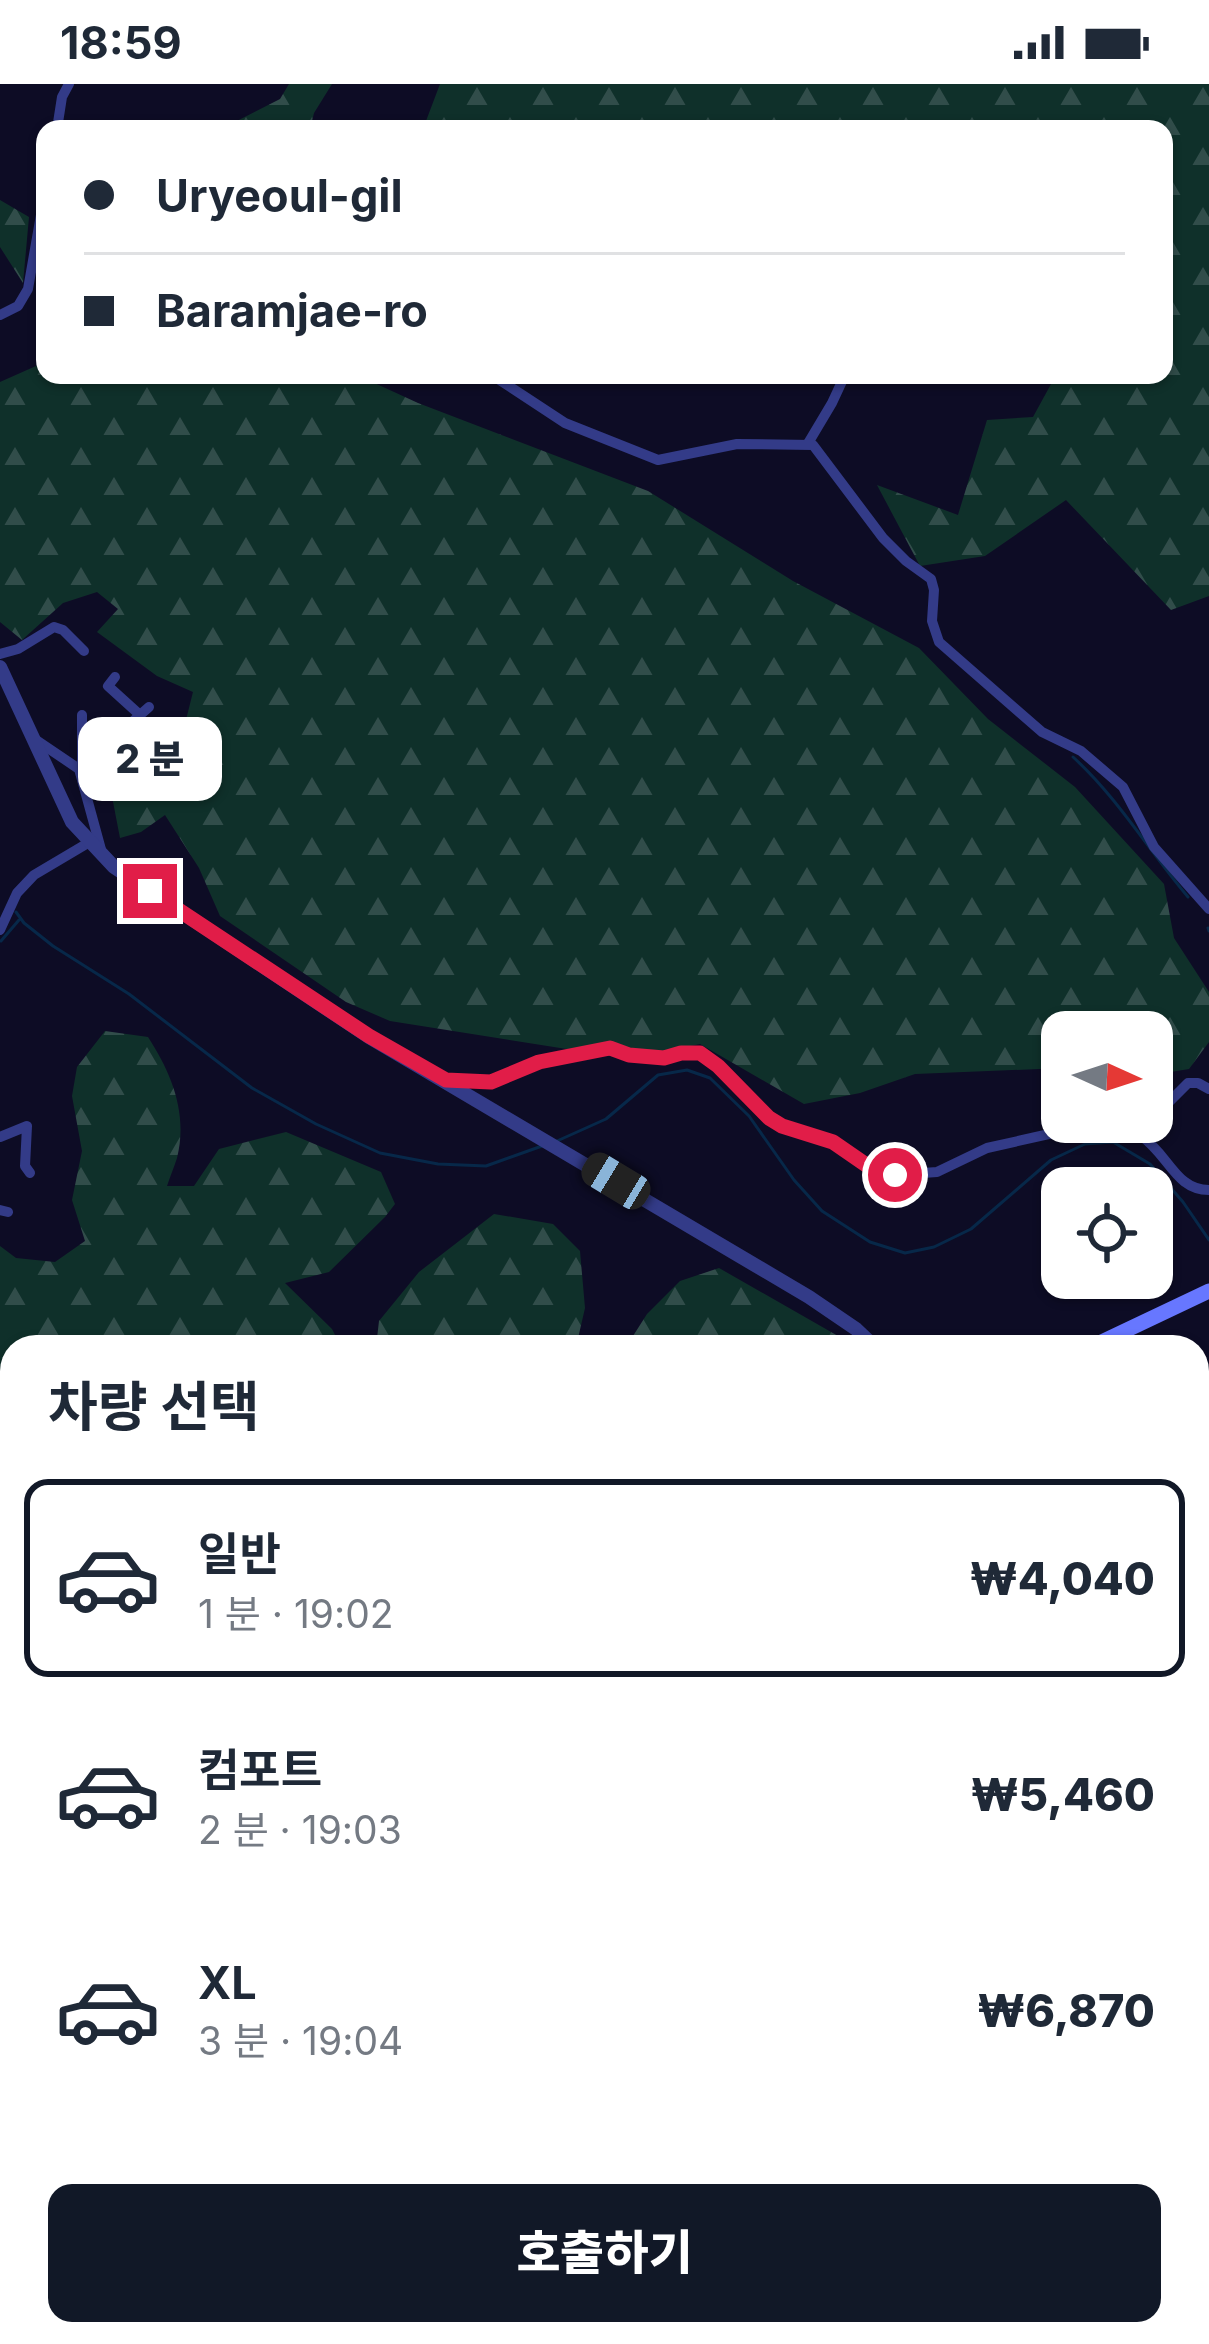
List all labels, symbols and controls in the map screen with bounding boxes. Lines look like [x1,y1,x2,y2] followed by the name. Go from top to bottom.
[60,15,182,70] text: 18:59
[156,168,403,223] text: Uryeoul-gil
[156,283,428,338] text: Baramjae-ro
[78,717,222,801] callout: 2 분
[115,735,185,782] text: 2 분
[123,864,177,918] route end
[1041,1011,1173,1143] north arrow
[1041,1011,1173,1299] map controls
[576,1147,656,1215] car
[868,1148,922,1202] route start
[1041,1167,1173,1299] button: locate
[48,1374,260,1439] text: 차량 선택
[54,1524,162,1632] icon: car
[198,1526,281,1581] text: 일반
[969,1551,1155,1606] text: ₩4,040
[198,1590,394,1637] text: 1 분 · 19:02
[54,1740,162,1848] icon: car
[198,1742,322,1797] text: 컴포트
[971,1767,1155,1822] text: ₩5,460
[198,1806,402,1853] text: 2 분 · 19:03
[198,1955,257,2010] text: XL
[54,1956,162,2064] icon: car
[977,1983,1155,2038] text: ₩6,870
[198,2017,403,2064] text: 3 분 · 19:04
[48,2184,1161,2322] button: 호출하기

